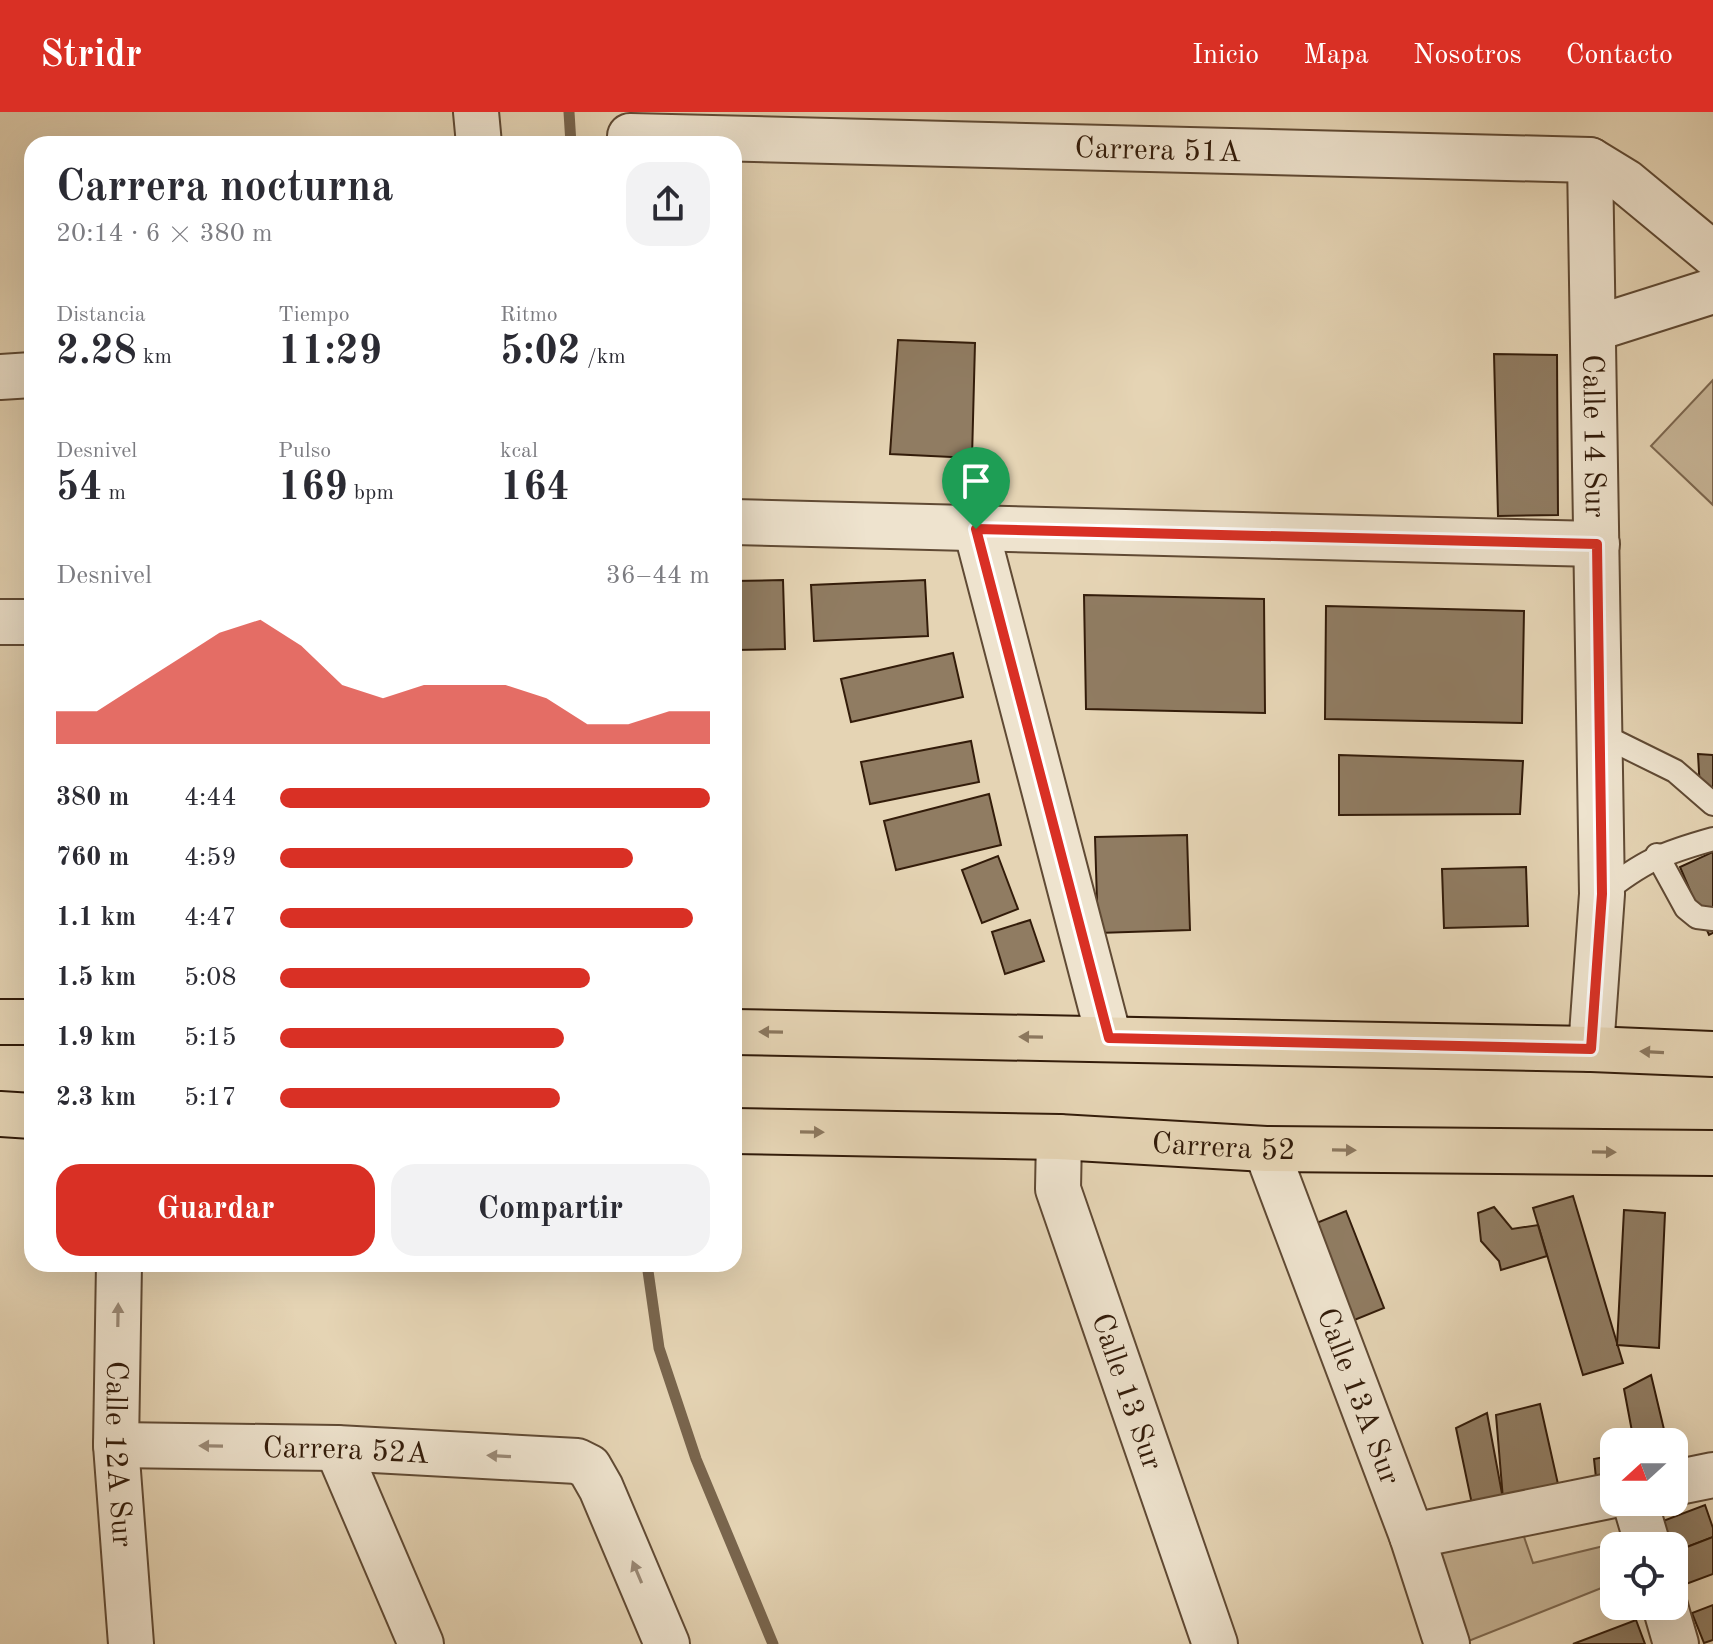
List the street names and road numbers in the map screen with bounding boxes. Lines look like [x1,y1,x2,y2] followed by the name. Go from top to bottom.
[1074,134,1242,168] street label: Carrera 51A
[1576,354,1609,518] street label: Calle 14 Sur
[1151,1129,1296,1166] street label: Carrera 52
[1310,1304,1404,1489] street label: Calle 13A Sur
[1085,1310,1167,1474] street label: Calle 13 Sur
[99,1360,137,1548] street label: Calle 12A Sur
[262,1434,430,1470] street label: Carrera 52A

